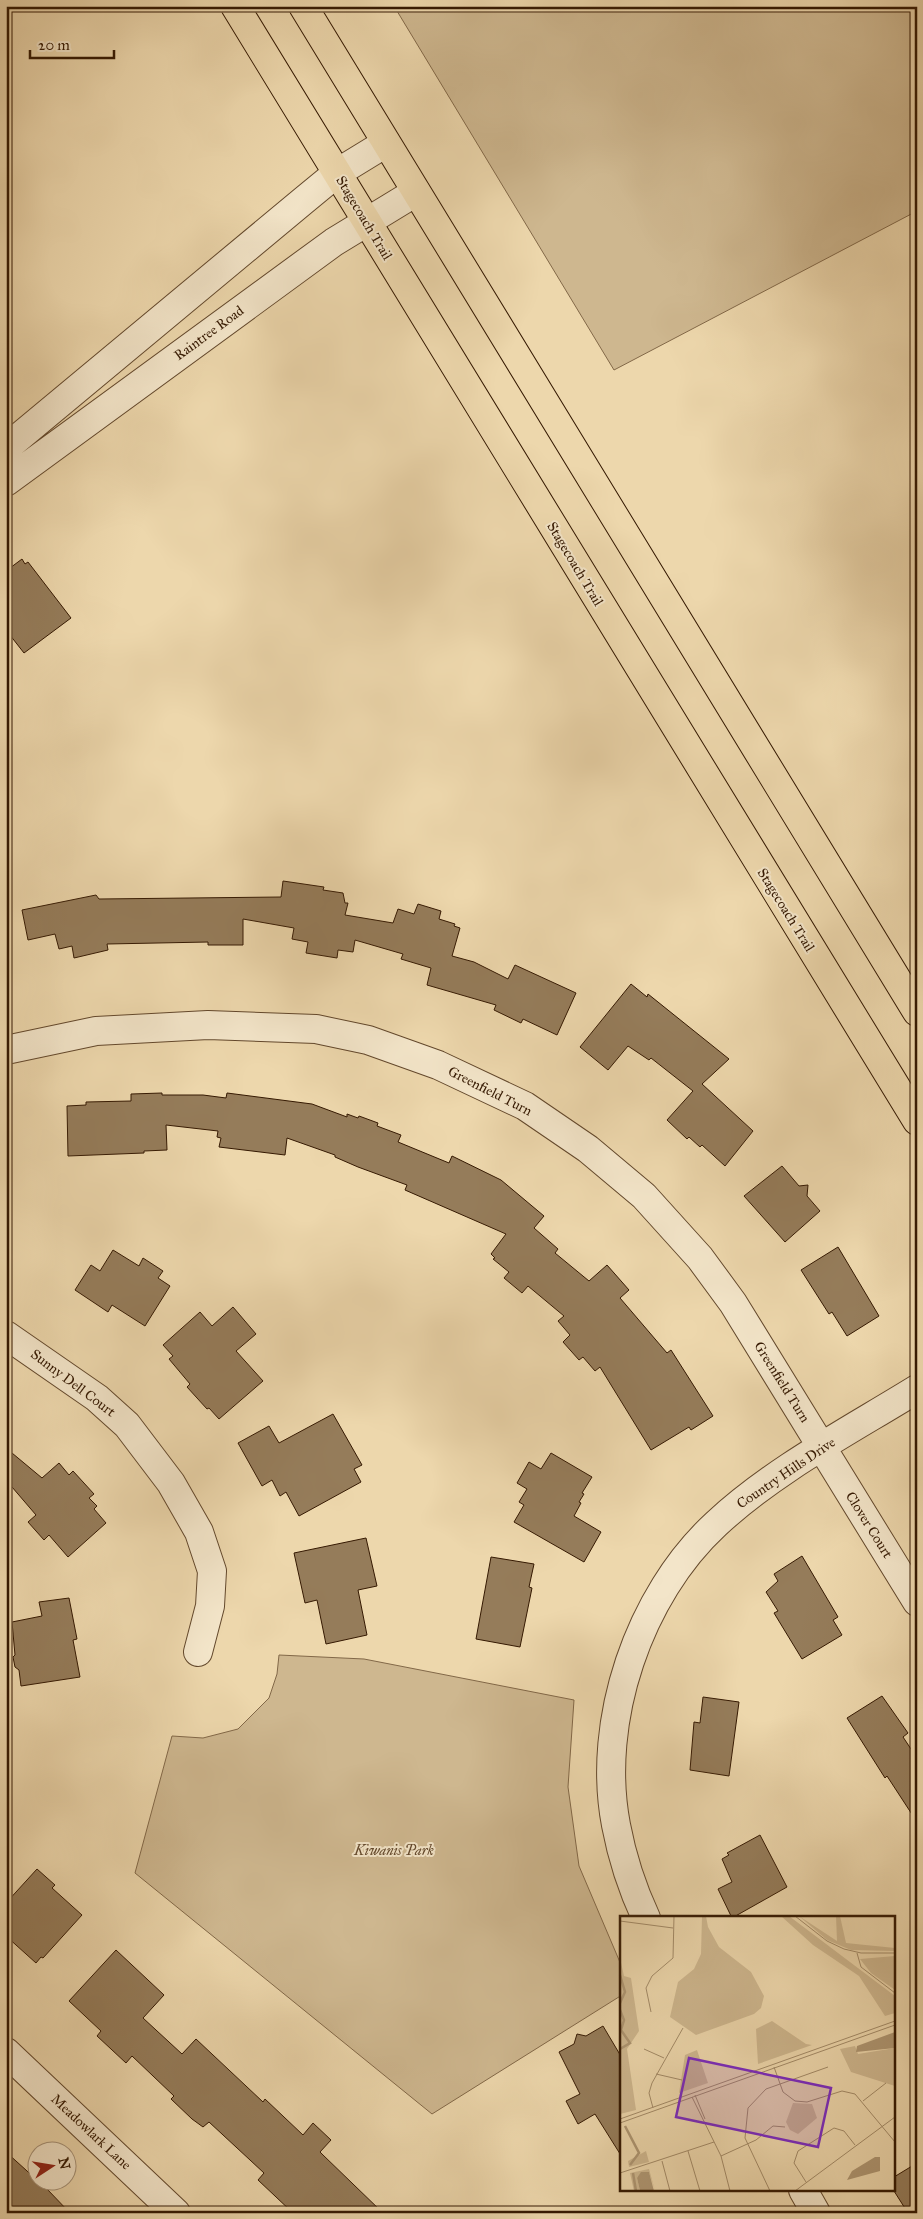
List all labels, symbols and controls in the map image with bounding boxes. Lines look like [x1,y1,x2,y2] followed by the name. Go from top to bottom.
[30,28,114,60] scale bar
[38,36,70,54] text: 20 m
[332,173,396,263] street label: Stagecoach Trail
[171,302,247,364] street label: Raintree Road
[543,519,607,609] street label: Stagecoach Trail
[754,865,818,955] street label: Stagecoach Trail
[445,1063,535,1120] street label: Greenfield Turn
[750,1338,814,1426] street label: Greenfield Turn
[27,1346,119,1420] street label: Sunny Dell Court
[733,1434,839,1512] street label: Country Hills Drive
[842,1489,896,1561] street label: Clover Court
[353,1842,435,1859] park label: Kiwanis Park
[620,1916,896,2192] inset map
[47,2091,135,2174] street label: Meadowlark Lane
[28,2142,78,2192] north arrow
[55,2156,74,2171] text: N

